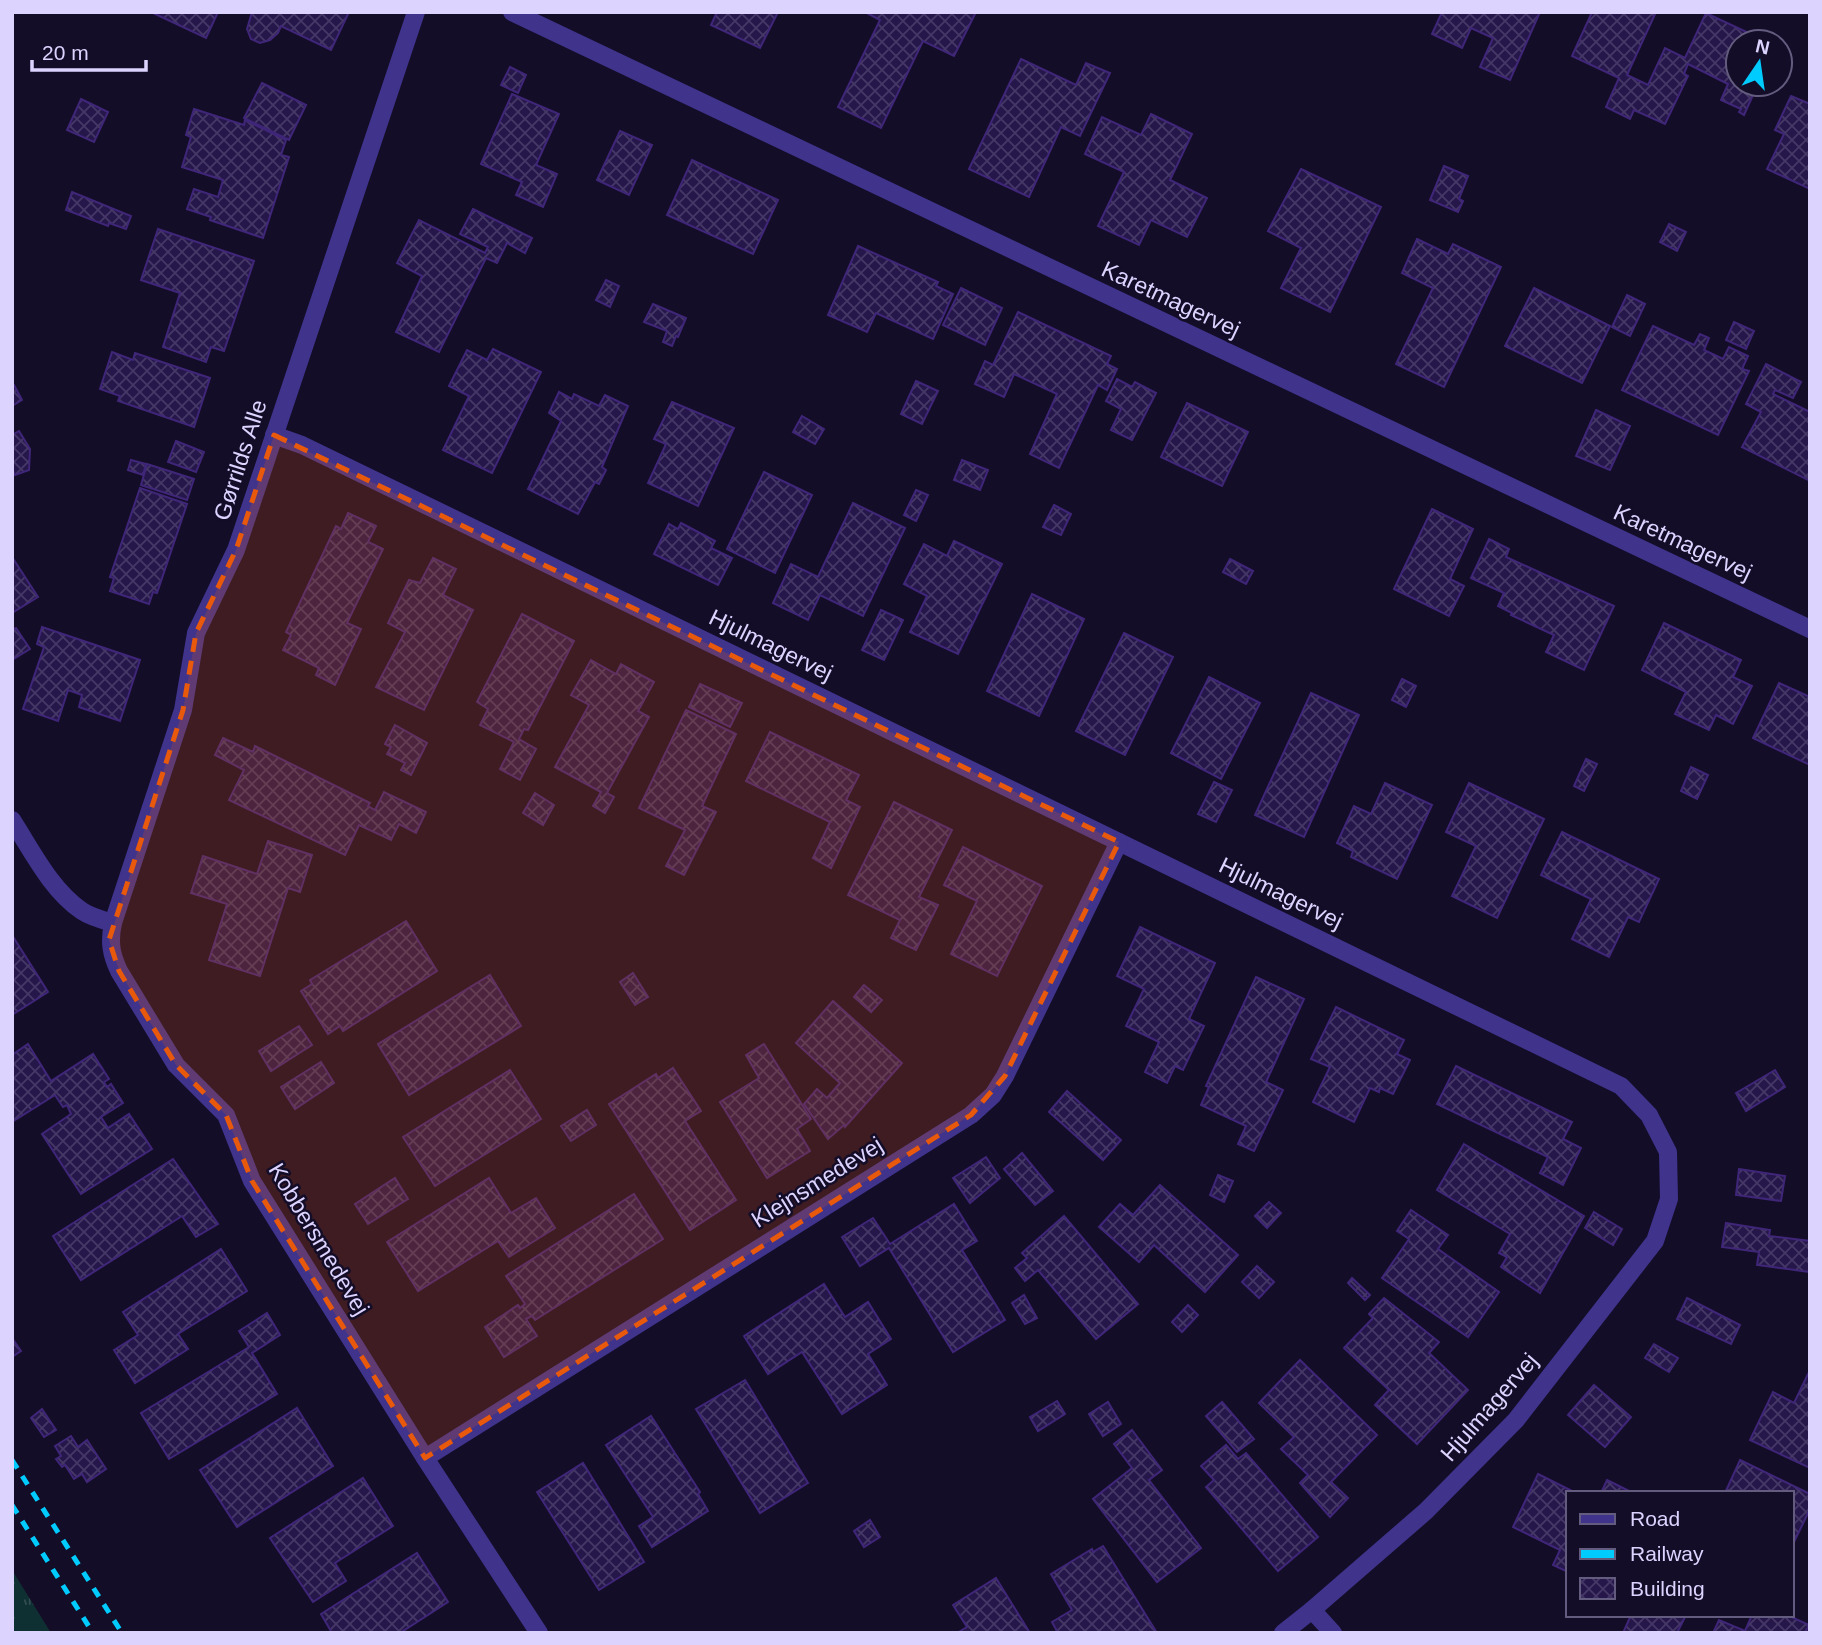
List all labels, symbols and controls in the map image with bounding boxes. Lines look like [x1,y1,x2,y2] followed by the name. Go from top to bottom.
[32,28,145,72] scale bar
[1724,28,1794,98] north arrow
[1754,35,1772,59] text: N
[42,41,89,64] text: 20 m
[1098,256,1244,342] street label: Karetmagervej
[208,396,272,524] street label: Gørrilds Alle
[1610,499,1756,585] street label: Karetmagervej
[705,604,837,686] street label: Hjulmagervej
[1215,852,1347,934] street label: Hjulmagervej
[747,1131,887,1233] street label: Klejnsmedevej
[263,1158,375,1320] street label: Kobbersmedevej
[1435,1348,1543,1466] street label: Hjulmagervej
[1566,1491,1794,1617] legend
[1630,1507,1680,1530] text: Road
[1630,1542,1704,1565] text: Railway
[1630,1577,1705,1600] text: Building

